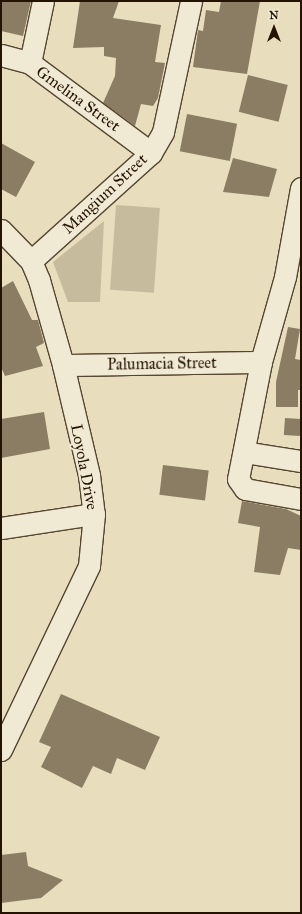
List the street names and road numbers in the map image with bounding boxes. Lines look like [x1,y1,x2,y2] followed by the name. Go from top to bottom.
[32,62,124,136] street label: Gmelina Street
[59,150,151,238] street label: Mangium Street
[107,353,217,375] street label: Palumacia Street
[66,423,102,511] street label: Loyola Drive

